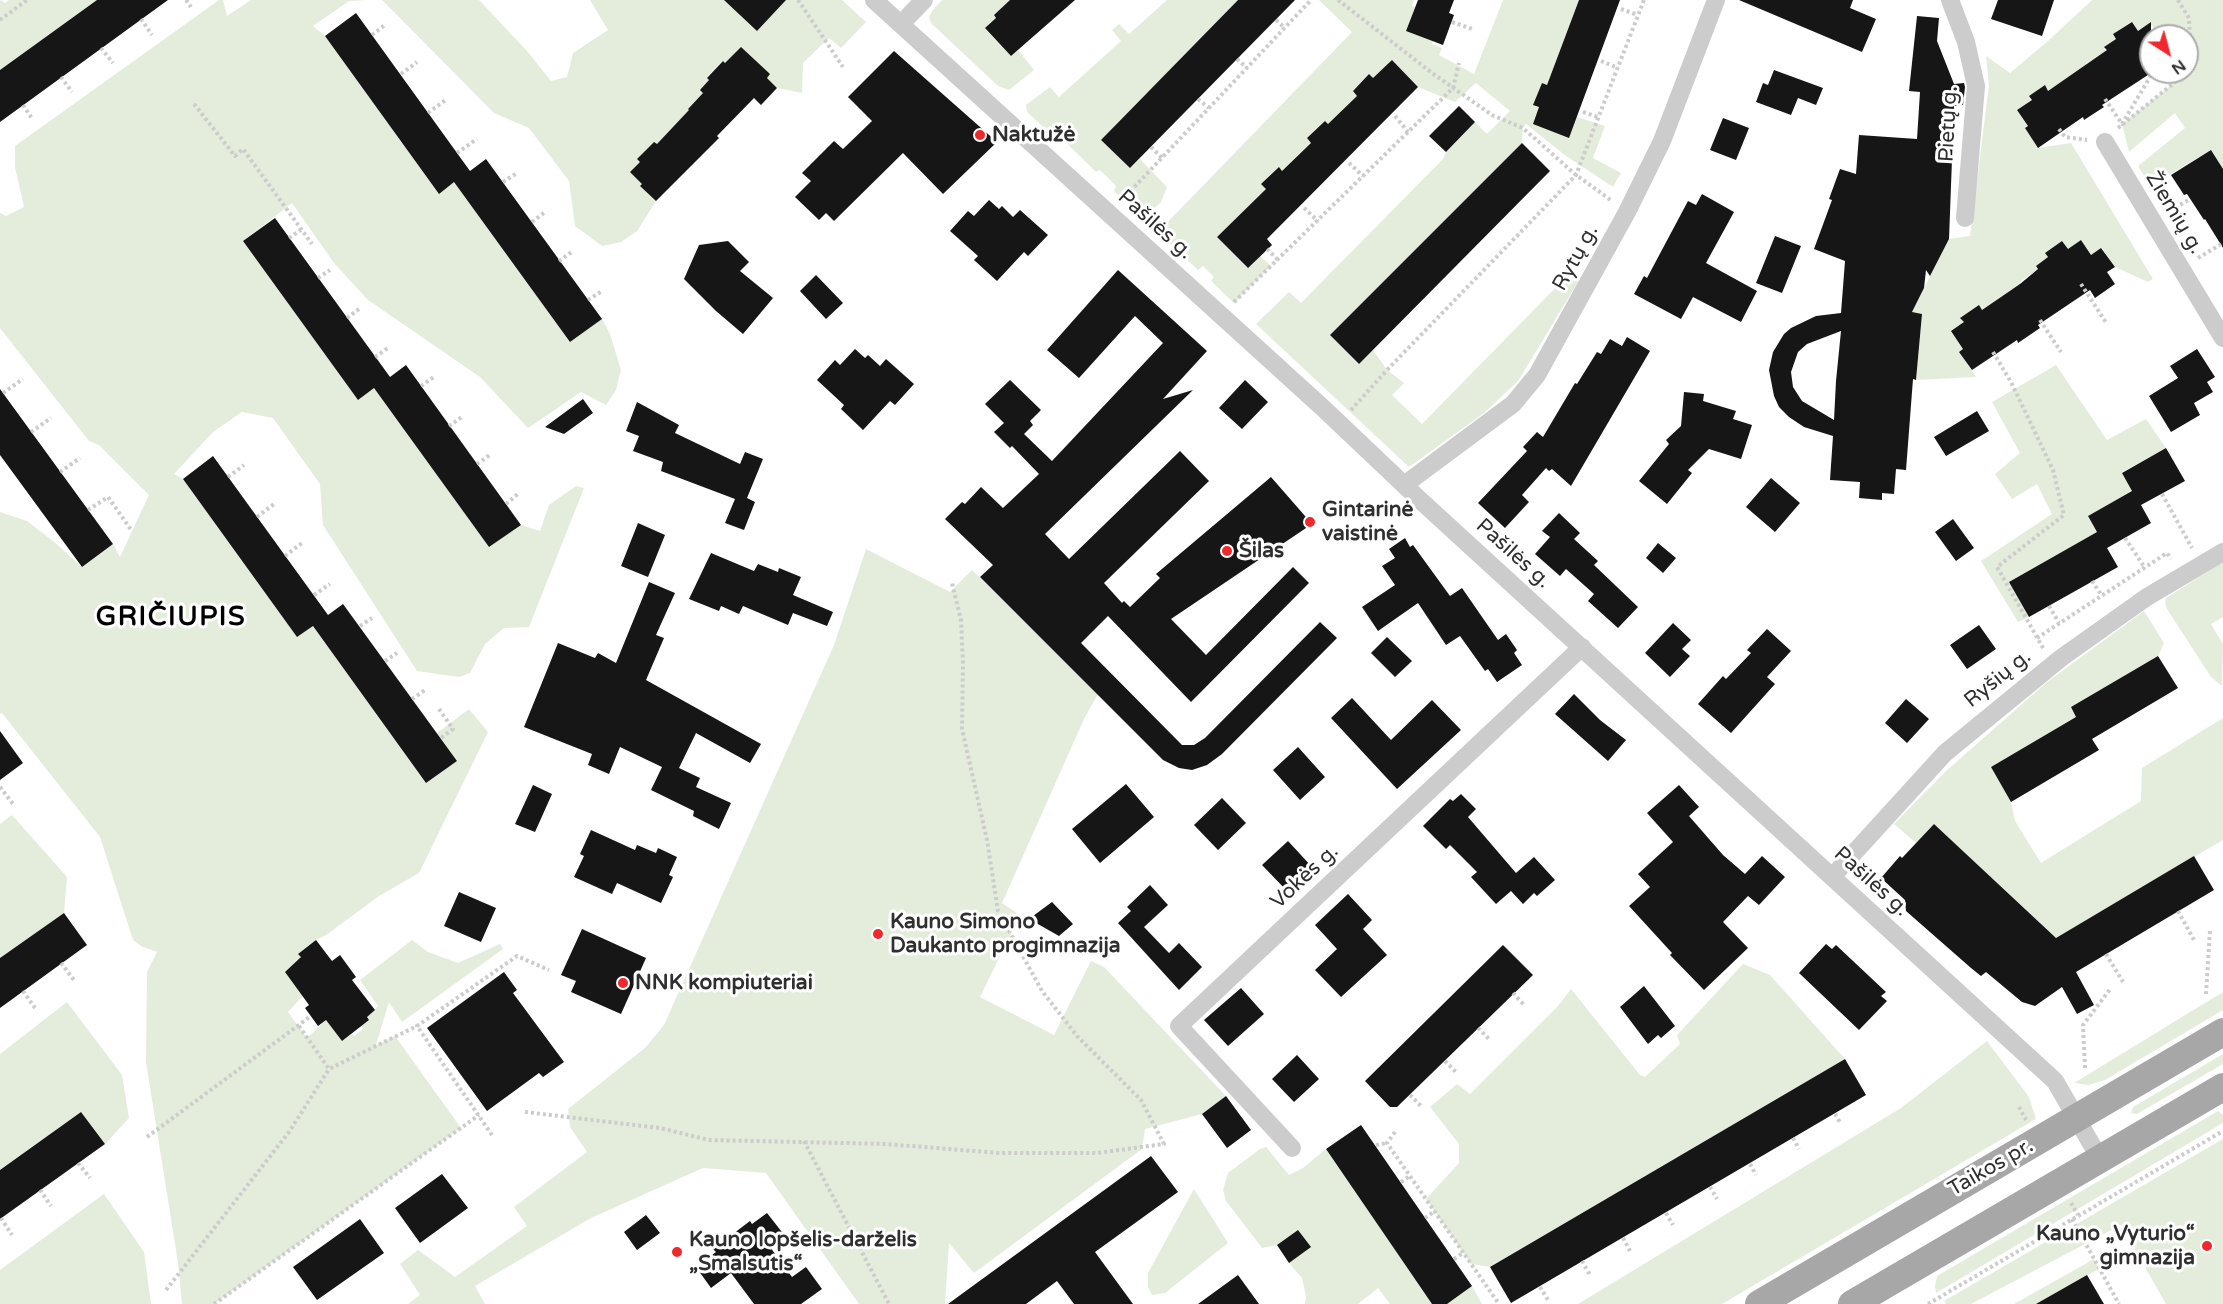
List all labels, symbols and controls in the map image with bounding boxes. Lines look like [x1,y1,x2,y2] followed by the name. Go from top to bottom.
[2139,24,2199,84] north arrow
[2167,55,2189,79] text: N
[1934,85,1964,163] street label: Pietų g.
[992,122,1075,148] place label: Naktužė
[973,128,987,142] marker: Naktužė
[2140,167,2208,259] street label: Žiemių g.
[1112,185,1198,265] street label: Pašilės g.
[1548,221,1604,295] street label: Rytų g.
[1322,497,1413,547] place label: Gintarinė vaistinė
[1470,514,1556,594] street label: Pašilės g.
[1303,515,1317,529] marker: Gintarinė vaistinė
[1239,538,1284,564] place label: Šilas
[1220,544,1234,558] marker: Šilas
[96,602,246,634] district label: GRIČIUPIS
[1960,645,2036,713] street label: Ryšių g.
[1266,839,1344,915] street label: Vokės g.
[1828,842,1914,922] street label: Pašilės g.
[890,909,1121,959] place label: Kauno Simono Daukanto progimnazija
[871,927,885,941] marker: Kauno Simono Daukanto progimnazija
[635,970,813,996] place label: NNK kompiuteriai
[616,976,630,990] marker: NNK kompiuteriai
[1944,1134,2038,1202] street label: Taikos pr.
[2036,1221,2195,1271] place label: Kauno „Vyturio“ gimnazija
[689,1227,917,1277] place label: Kauno lopšelis-darželis „Smalsutis“
[2200,1239,2214,1253] marker: Kauno „Vyturio“ gimnazija
[670,1245,684,1259] marker: Kauno lopšelis-darželis „Smalsutis“

